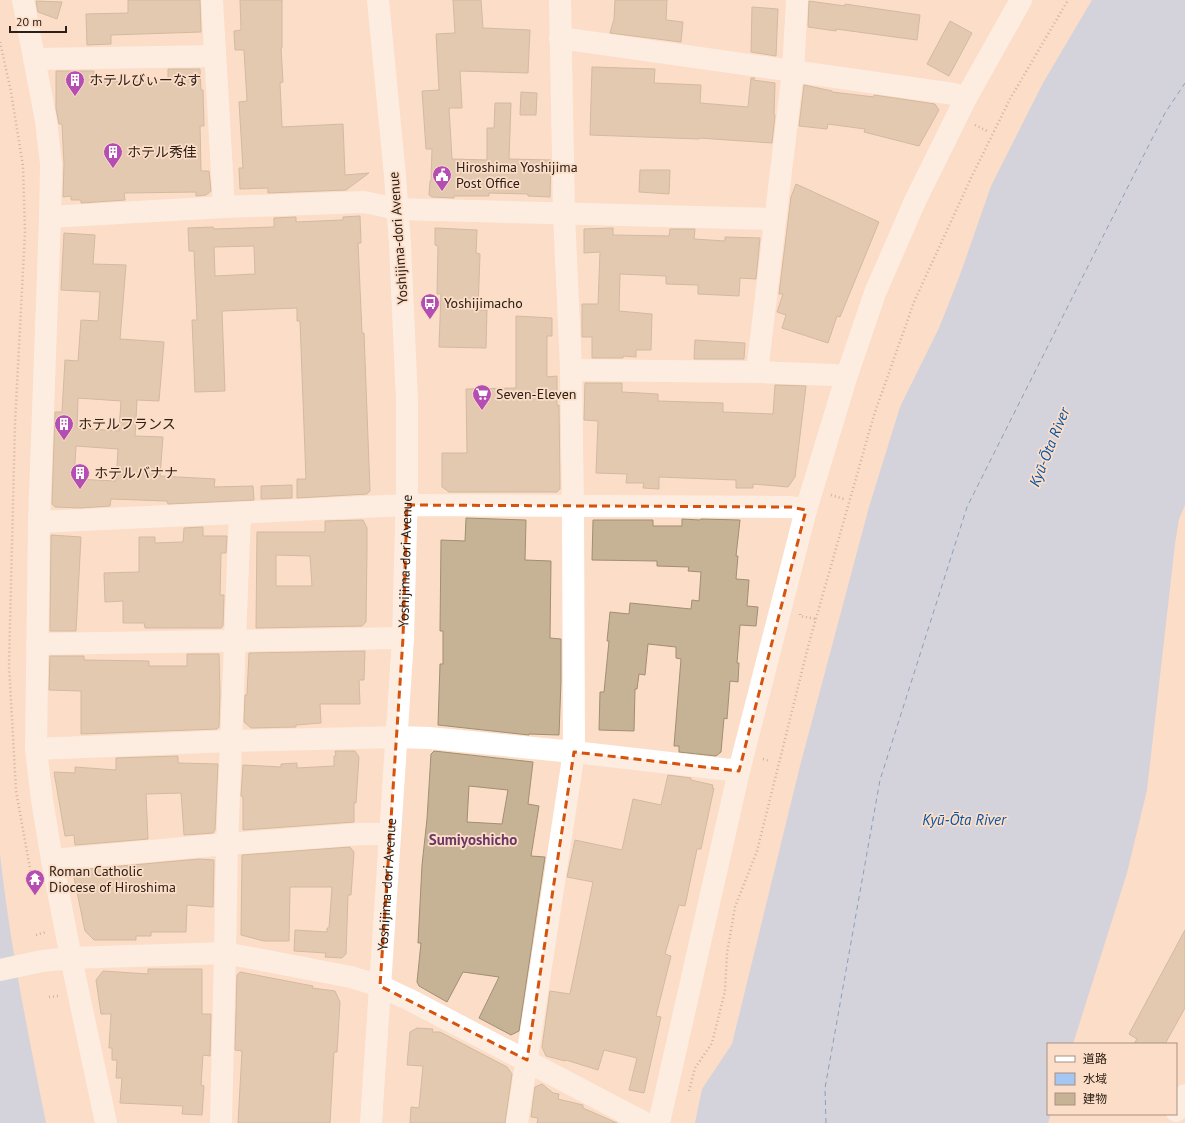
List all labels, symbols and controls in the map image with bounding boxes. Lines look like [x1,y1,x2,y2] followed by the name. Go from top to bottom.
[10,8,66,34] scale bar
[16,14,42,29] text: 20 m
[64,69,86,97] building icon: ホテルびぃーなす
[89,71,201,89] place label: ホテルびぃーなす
[102,141,124,169] building icon: ホテル秀佳
[127,143,197,161] place label: ホテル秀佳
[456,158,578,192] place label: Hiroshima Yoshijima Post Office
[431,164,453,192] public building icon: Hiroshima Yoshijima Post Office
[384,171,412,305] street label: Yoshijima-dori Avenue
[419,292,441,320] bus stop icon: Yoshijimacho
[444,294,523,312] place label: Yoshijimacho
[471,383,493,411] supermarket icon: Seven-Eleven
[496,385,576,403] place label: Seven-Eleven
[1025,404,1074,489] water label: Kyū-Ōta River
[53,413,75,441] building icon: ホテルフランス
[78,415,176,433] place label: ホテルフランス
[69,462,91,490] building icon: ホテルバナナ
[94,464,178,482] place label: ホテルバナナ
[394,494,416,628] street label: Yoshijima-dori Avenue
[922,810,1007,829] water label: Kyū-Ōta River
[373,818,400,951] street label: Yoshijima-dori Avenue
[429,830,517,849] district label: Sumiyoshicho
[49,862,176,896] place label: Roman Catholic Diocese of Hiroshima
[24,868,46,896] temple icon: Roman Catholic Diocese of Hiroshima
[1047,1043,1177,1115] legend
[1083,1051,1107,1066] text: 道路
[1083,1071,1107,1086] text: 水域
[1083,1091,1107,1106] text: 建物

